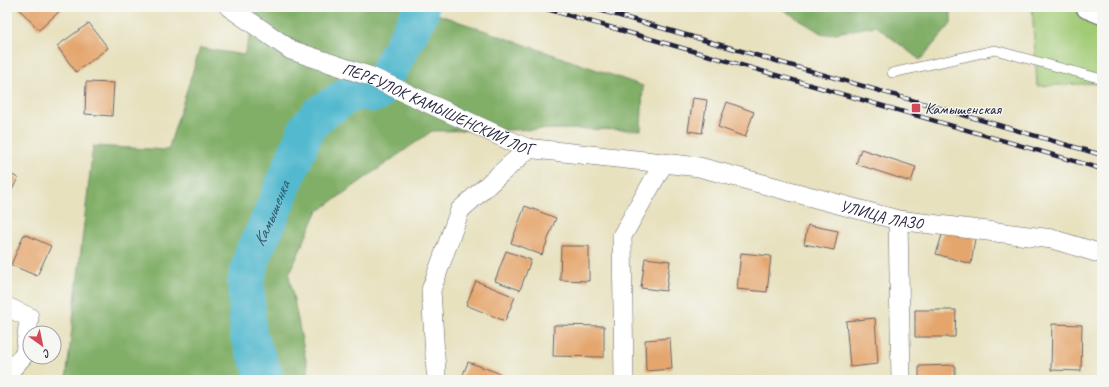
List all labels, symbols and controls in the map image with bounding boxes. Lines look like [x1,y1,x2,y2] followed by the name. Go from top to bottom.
[340,59,538,160] street label: ПЕРЕУЛОК КАМЫШЕНСКИЙ ЛОГ
[925,99,1002,119] place label: Камышенская
[910,102,922,114] marker: Камышенская
[248,176,296,249] water label: Камышенка
[838,196,926,234] street label: УЛИЦА ЛАЗО
[22,325,62,365] north arrow
[40,346,54,362] text: С

